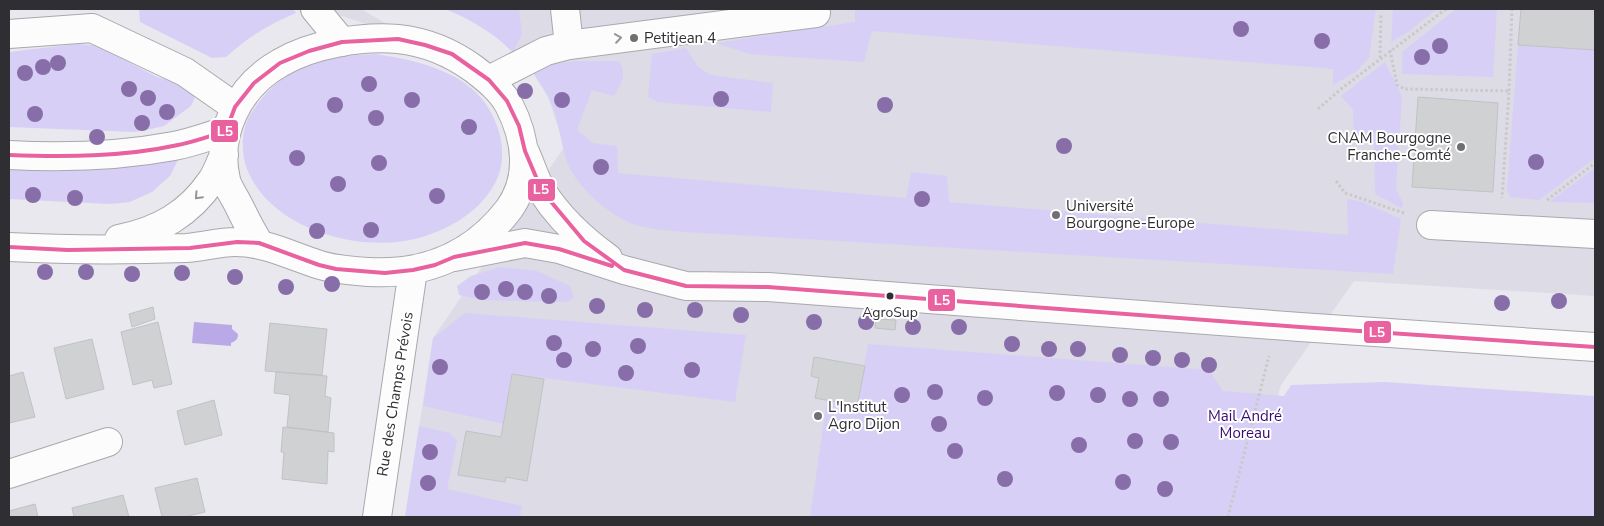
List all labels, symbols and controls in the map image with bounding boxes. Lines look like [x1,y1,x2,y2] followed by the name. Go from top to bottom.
[644,28,716,48] place label: Petitjean 4
[628,32,640,44] marker: Petitjean 4
[614,33,622,44] one-way arrow
[210,119,239,143] line badge: L5
[217,122,233,141] text: L5
[1328,128,1451,165] place label: CNAM Bourgogne Franche-Comté
[1455,141,1467,153] marker: CNAM Bourgogne Franche-Comté
[527,178,556,202] line badge: L5
[533,180,549,199] text: L5
[195,191,204,200] one-way arrow
[1066,196,1195,233] place label: Université Bourgogne-Europe
[1050,209,1062,221] marker: Université Bourgogne-Europe
[927,288,956,312] line badge: L5
[885,291,895,301] marker: AgroSup
[934,291,950,310] text: L5
[862,303,918,322] place label: AgroSup
[372,310,418,478] street label: Rue des Champs Prévois
[1363,320,1392,344] line badge: L5
[1369,323,1385,342] text: L5
[828,397,900,434] place label: L'Institut Agro Dijon
[1208,406,1282,443] park label: Mail André Moreau
[812,410,824,422] marker: L'Institut Agro Dijon

